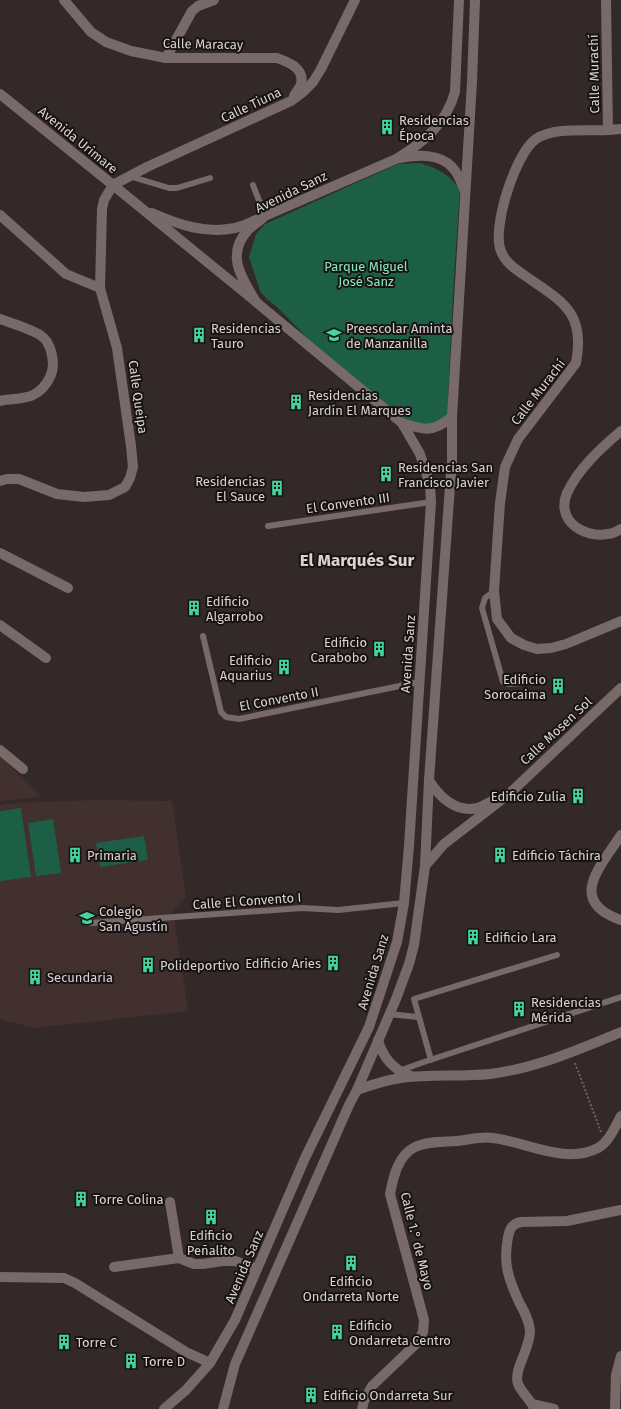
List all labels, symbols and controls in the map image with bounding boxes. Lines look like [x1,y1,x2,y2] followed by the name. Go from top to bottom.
[586,34,602,114] street label: Calle Murachí
[163,36,244,52] street label: Calle Maracay
[218,85,284,125] street label: Calle Tiuna
[35,103,121,177] street label: Avenida Urimare
[399,113,469,143] place label: Residencias Época
[378,118,396,136] building icon: Residencias Época
[253,168,330,216] street label: Avenida Sanz
[324,259,408,289] park label: Parque Miguel José Sanz
[211,321,281,351] place label: Residencias Tauro
[346,321,453,351] place label: Preescolar Aminta de Manzanilla
[190,326,208,344] building icon: Residencias Tauro
[325,326,343,344] school or university icon: Preescolar Aminta de Manzanilla
[508,356,568,428] street label: Calle Murachí
[125,359,151,435] street label: Calle Queipa
[308,388,411,418] place label: Residencias Jardín El Marques
[287,393,305,411] building icon: Residencias Jardín El Marques
[398,460,493,490] place label: Residencias San Francisco Javier
[377,465,395,483] building icon: Residencias San Francisco Javier
[195,474,265,504] place label: Residencias El Sauce
[268,479,286,497] building icon: Residencias El Sauce
[305,490,391,516] street label: El Convento III
[300,550,415,571] district label: El Marqués Sur
[206,594,263,624] place label: Edificio Algarrobo
[185,599,203,617] building icon: Edificio Algarrobo
[398,614,418,693] street label: Avenida Sanz
[311,635,367,665] place label: Edificio Carabobo
[370,640,388,658] building icon: Edificio Carabobo
[220,653,272,683] place label: Edificio Aquarius
[275,658,293,676] building icon: Edificio Aquarius
[484,672,546,702] place label: Edificio Sorocaima
[549,677,567,695] building icon: Edificio Sorocaima
[238,684,320,714] street label: El Convento II
[517,694,595,768] street label: Calle Mosen Sol
[569,787,587,805] building icon: Edificio Zulia
[491,789,566,804] place label: Edificio Zulia
[66,846,84,864] building icon: Primaria
[491,846,509,864] building icon: Edificio Táchira
[87,848,137,863] place label: Primaria
[512,848,601,863] place label: Edificio Táchira
[192,890,302,912] street label: Calle El Convento I
[99,904,168,934] place label: Colegio San Agustín
[78,909,96,927] school or university icon: Colegio San Agustín
[464,928,482,946] building icon: Edificio Lara
[485,930,557,945] place label: Edificio Lara
[354,932,392,1011] street label: Avenida Sanz
[324,954,342,972] building icon: Edificio Aries
[139,956,157,974] building icon: Polideportivo
[245,956,321,971] place label: Edificio Aries
[160,958,240,973] place label: Polideportivo
[26,968,44,986] building icon: Secundaria
[47,970,113,985] place label: Secundaria
[531,995,601,1025] place label: Residencias Mérida
[510,1000,528,1018] building icon: Residencias Mérida
[72,1190,90,1208] building icon: Torre Colina
[398,1190,436,1292] street label: Calle 1.° de Mayo
[93,1192,164,1207] place label: Torre Colina
[202,1208,220,1226] building icon: Edificio Peñalito
[187,1228,235,1258] place label: Edificio Peñalito
[222,1228,266,1306] street label: Avenida Sanz
[342,1254,360,1272] building icon: Edificio Ondarreta Norte
[303,1274,399,1304] place label: Edificio Ondarreta Norte
[349,1318,451,1348] place label: Edificio Ondarreta Centro
[328,1323,346,1341] building icon: Edificio Ondarreta Centro
[55,1333,73,1351] building icon: Torre C
[76,1335,118,1350] place label: Torre C
[122,1352,140,1370] building icon: Torre D
[143,1354,185,1369] place label: Torre D
[302,1386,320,1404] building icon: Edificio Ondarreta Sur
[323,1388,453,1403] place label: Edificio Ondarreta Sur

